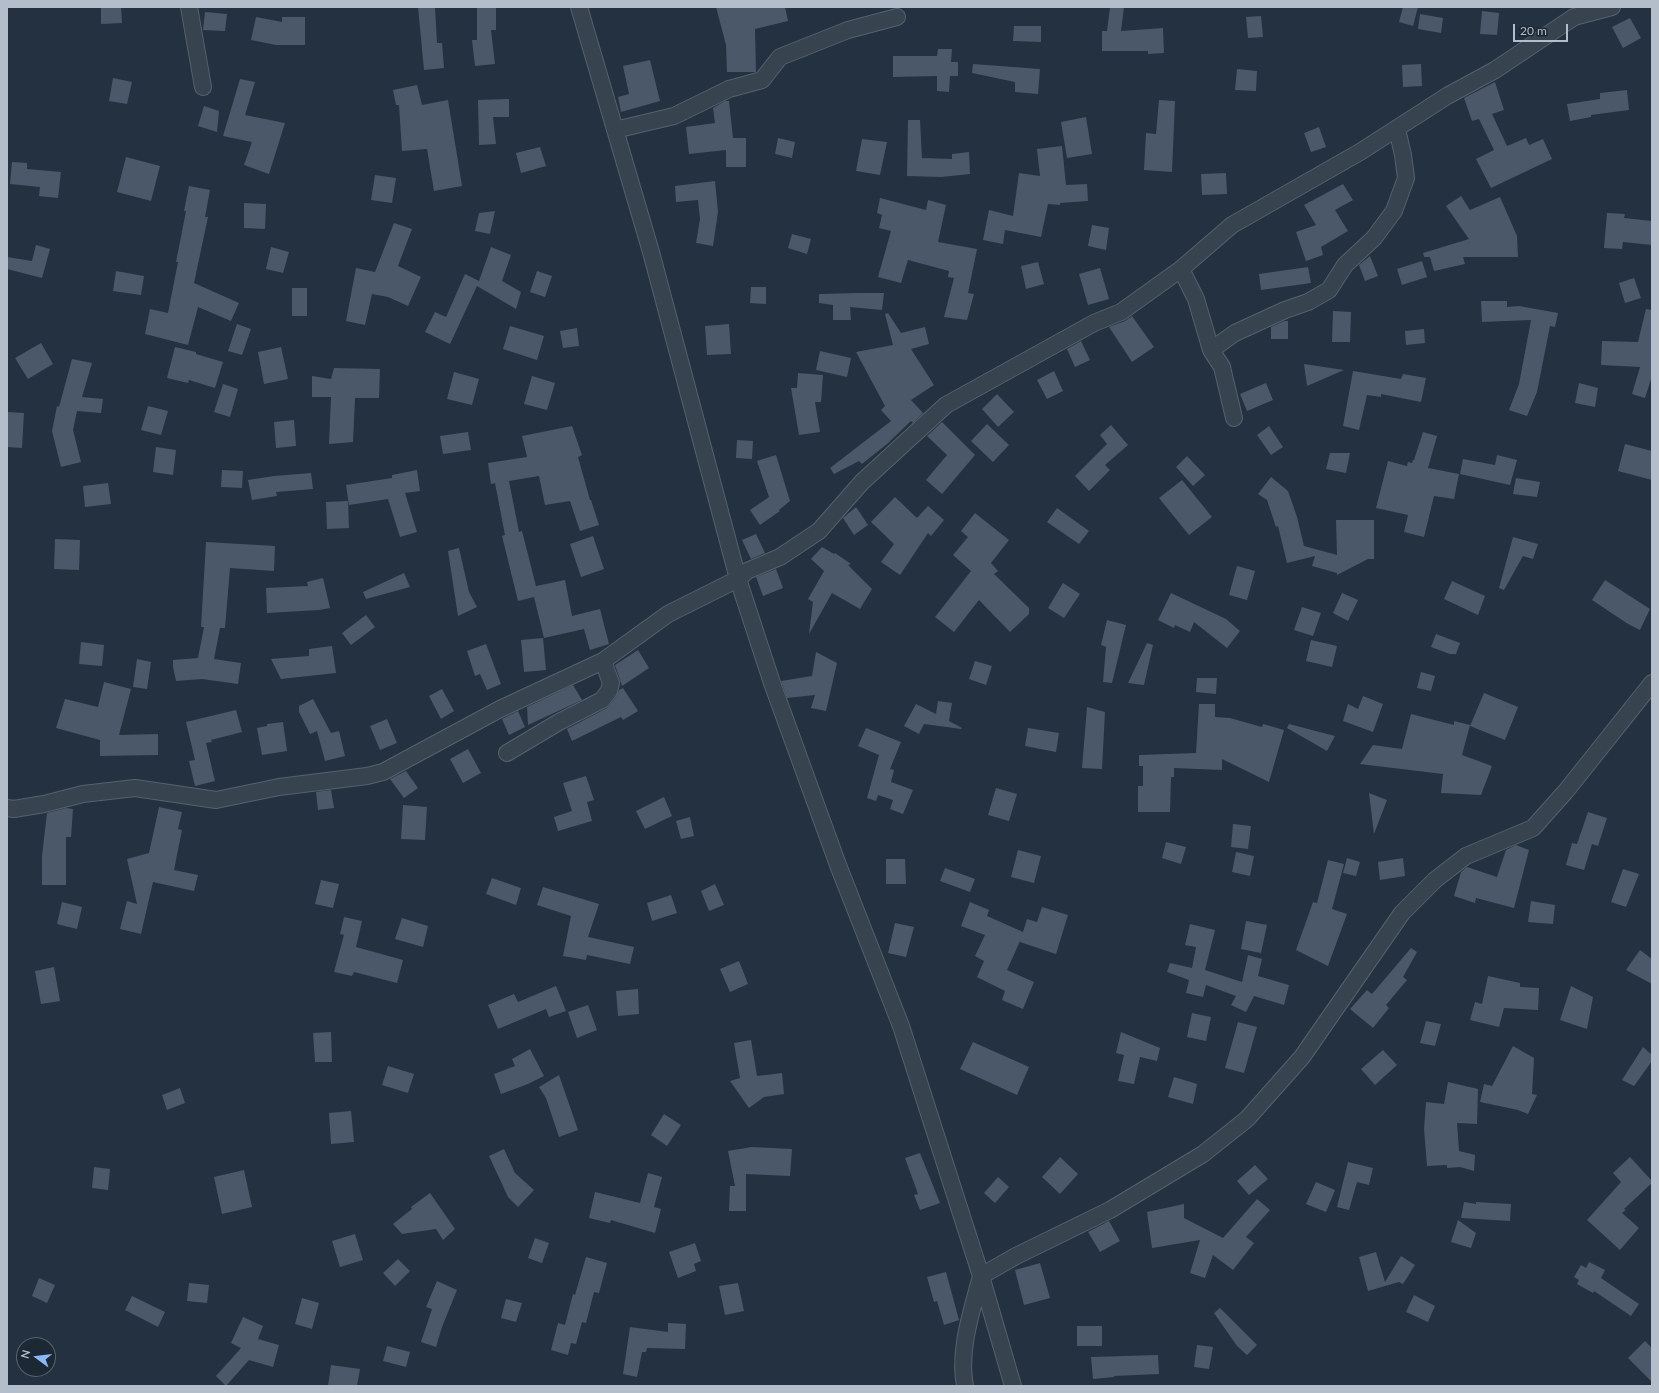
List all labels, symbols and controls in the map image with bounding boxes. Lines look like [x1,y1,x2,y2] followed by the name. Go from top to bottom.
[1515,16,1570,42] scale bar
[1520,23,1547,38] text: 20 m
[16,1337,56,1377] north arrow
[18,1348,32,1360] text: N

